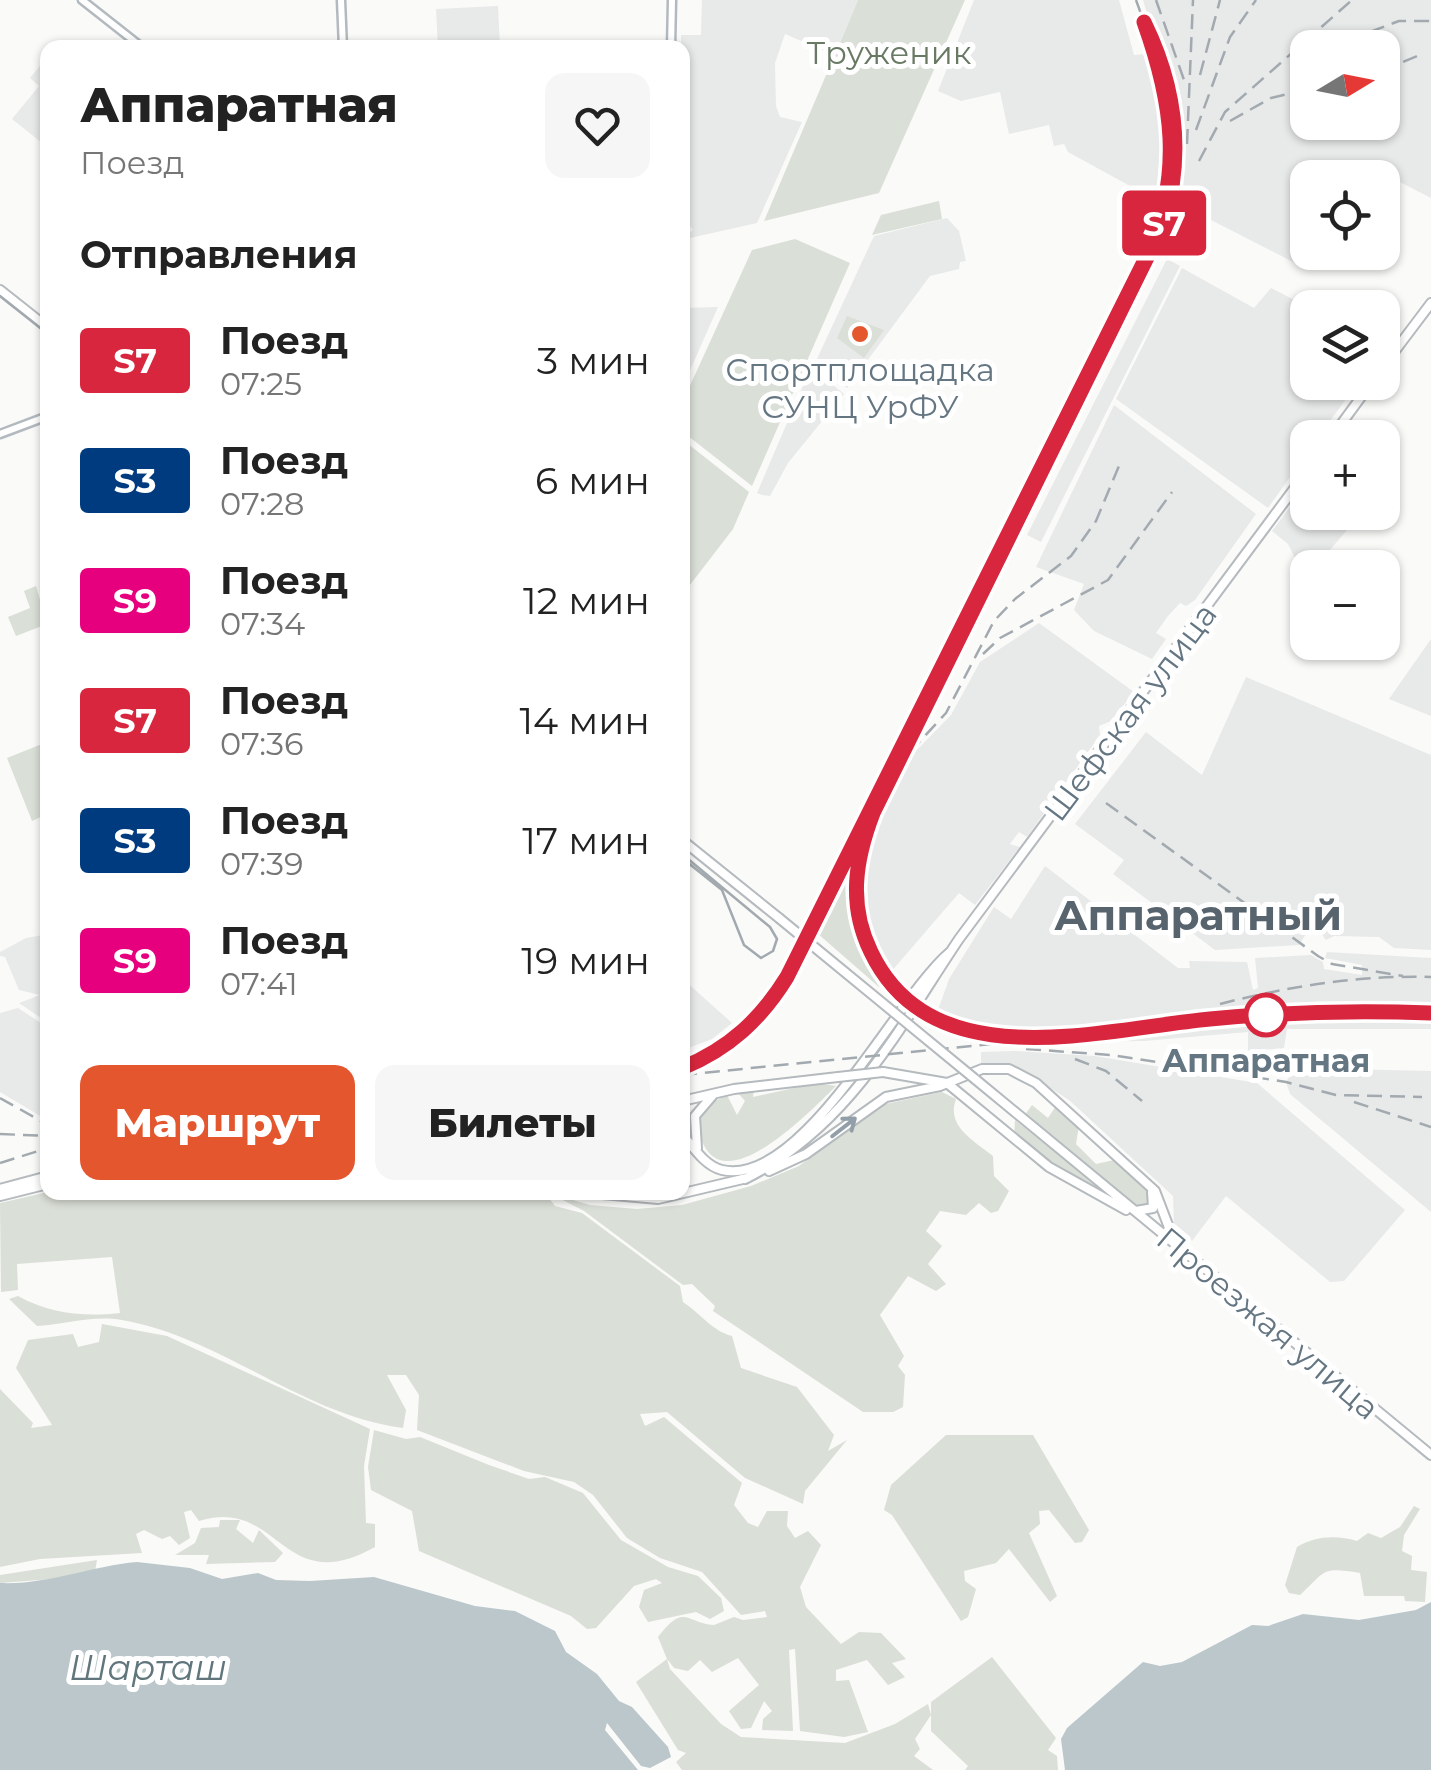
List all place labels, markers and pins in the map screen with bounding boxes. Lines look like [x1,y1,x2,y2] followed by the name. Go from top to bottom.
[849,323,871,345] marker: Спортплощадка СУНЦ УрФУ
[725,350,995,426] place label: Спортплощадка СУНЦ УрФУ
[1245,994,1287,1036] marker: Аппаратная
[1162,1041,1370,1080] place label: Аппаратная

